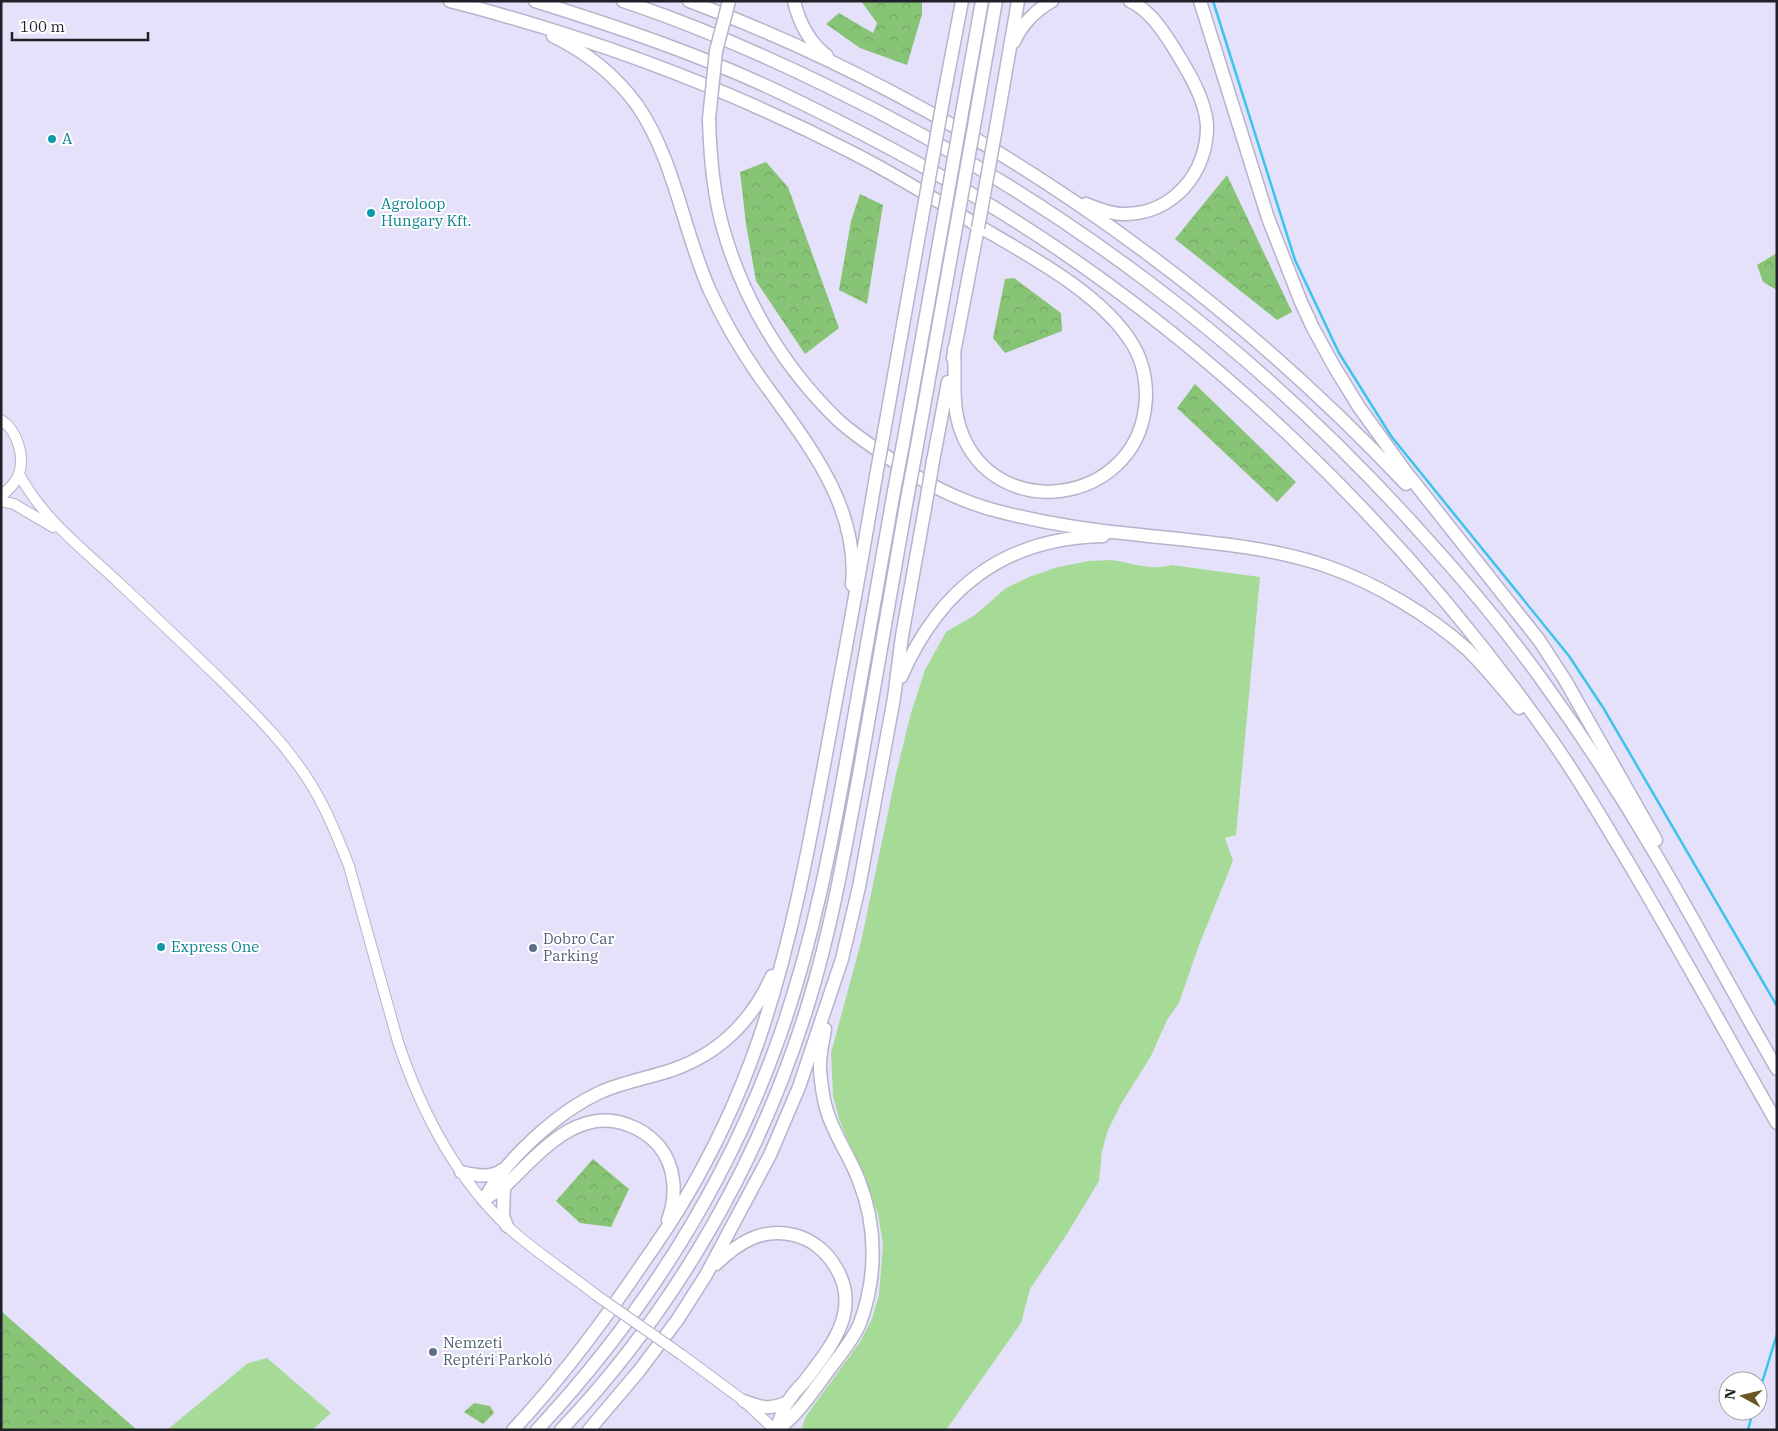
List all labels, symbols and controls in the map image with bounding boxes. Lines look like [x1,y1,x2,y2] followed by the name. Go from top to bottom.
[12,10,149,42] scale bar
[20,17,65,36] text: 100 m
[62,129,73,148] place label: A
[46,133,58,145] marker: A
[381,194,472,230] place label: Agroloop Hungary Kft.
[365,207,377,219] marker: Agroloop Hungary Kft.
[543,929,614,965] place label: Dobro Car Parking
[171,937,259,956] place label: Express One
[155,941,167,953] marker: Express One
[527,942,539,954] marker: Dobro Car Parking
[443,1333,552,1369] place label: Nemzeti Reptéri Parkoló
[427,1346,439,1358] marker: Nemzeti Reptéri Parkoló
[1718,1371,1768,1421] north arrow
[1720,1387,1740,1401] text: N

